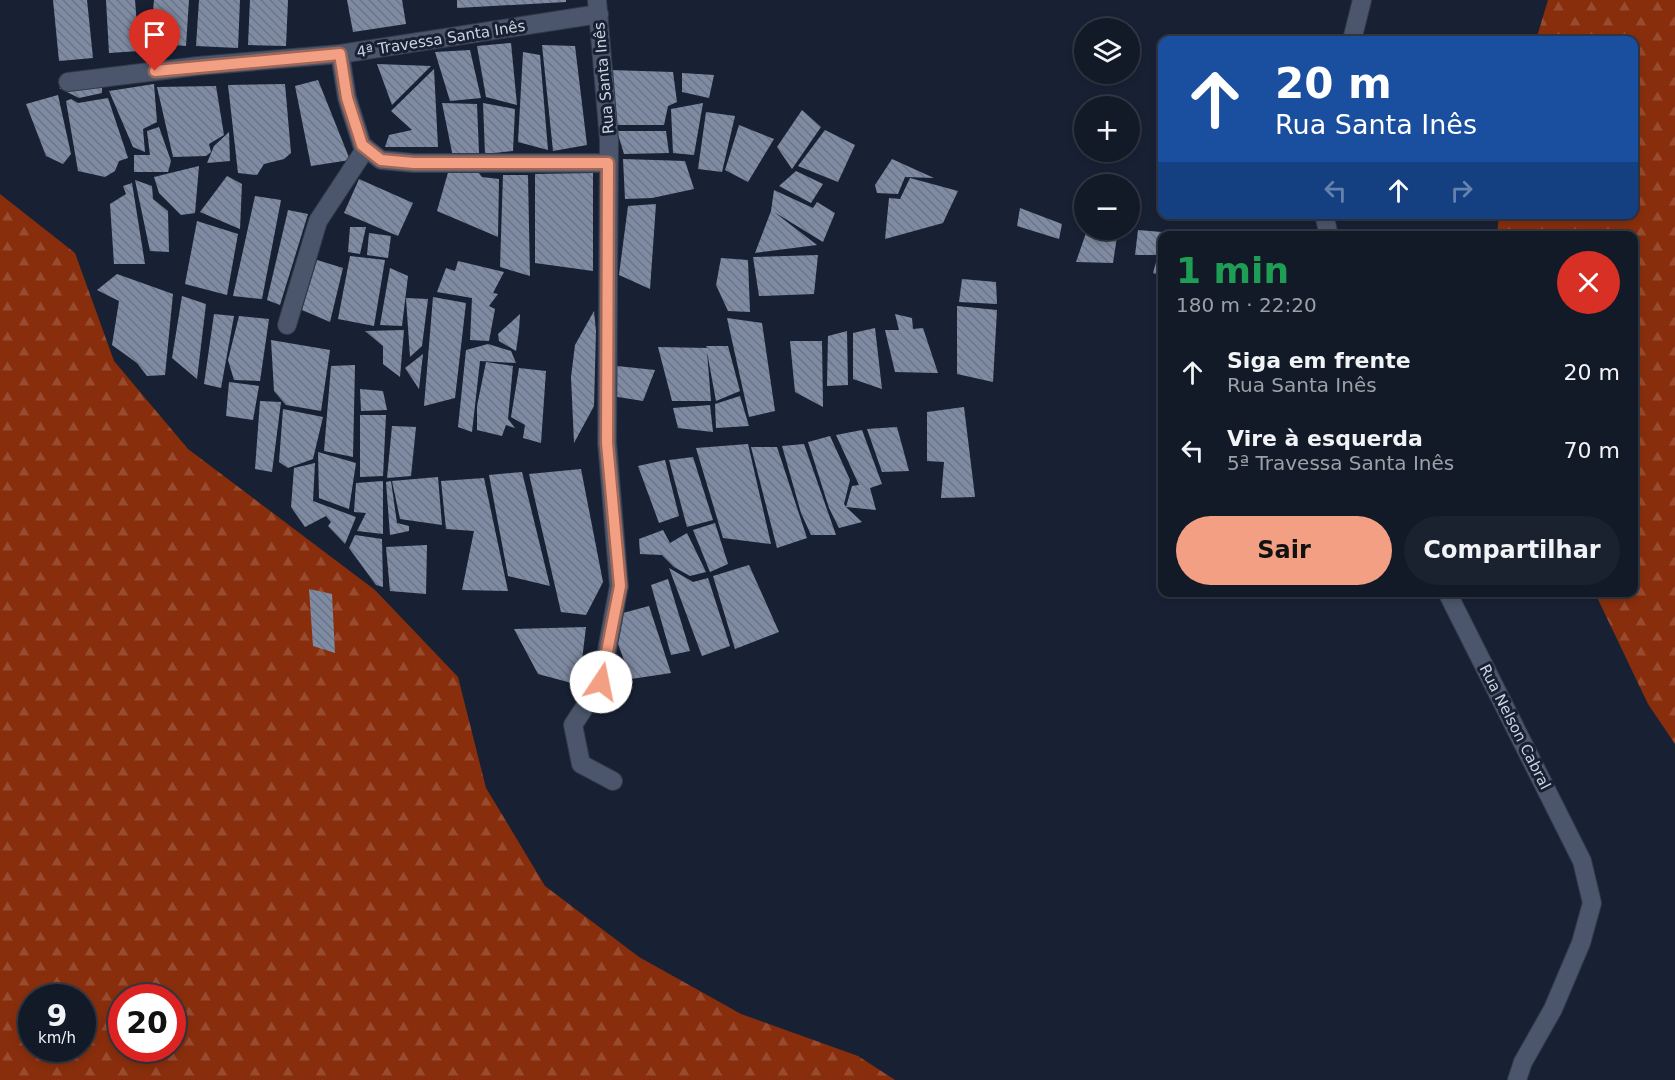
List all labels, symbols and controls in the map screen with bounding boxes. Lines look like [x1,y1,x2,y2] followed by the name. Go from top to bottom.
[129,9,180,71] pin
[355,17,527,61] street label: 4ª Travessa Santa Inês
[138,18,171,51] icon: arrive
[1074,18,1140,240] map controls
[1074,18,1140,84] button: layers
[590,21,618,135] street label: Rua Santa Inês
[1275,59,1392,108] text: 20 m
[1176,60,1254,138] icon: ahead
[1074,96,1140,162] button: +
[1275,109,1477,140] text: Rua Santa Inês
[1074,174,1140,240] button: −
[1319,174,1352,207] icon: left
[1382,174,1415,207] icon: ahead
[1445,174,1478,207] icon: right
[1176,250,1289,291] text: 1 min
[1557,251,1620,314] button: close
[1176,293,1317,317] text: 180 m · 22:20
[1227,348,1411,373] text: Siga em frente
[1176,356,1209,389] icon: ahead
[1564,360,1620,385] text: 20 m
[1227,373,1377,397] text: Rua Santa Inês
[1227,426,1423,451] text: Vire à esquerda
[1176,434,1209,467] icon: left
[1564,438,1620,463] text: 70 m
[1227,451,1454,475] text: 5ª Travessa Santa Inês
[1176,516,1392,585] button: Sair
[1404,516,1620,585] button: Compartilhar
[569,650,633,714] position arrow
[1476,662,1554,792] street label: Rua Nelson Cabral
[108,984,186,1062] speed limit sign: 20
[47,998,67,1033] text: 9
[38,1029,76,1047] text: km/h

